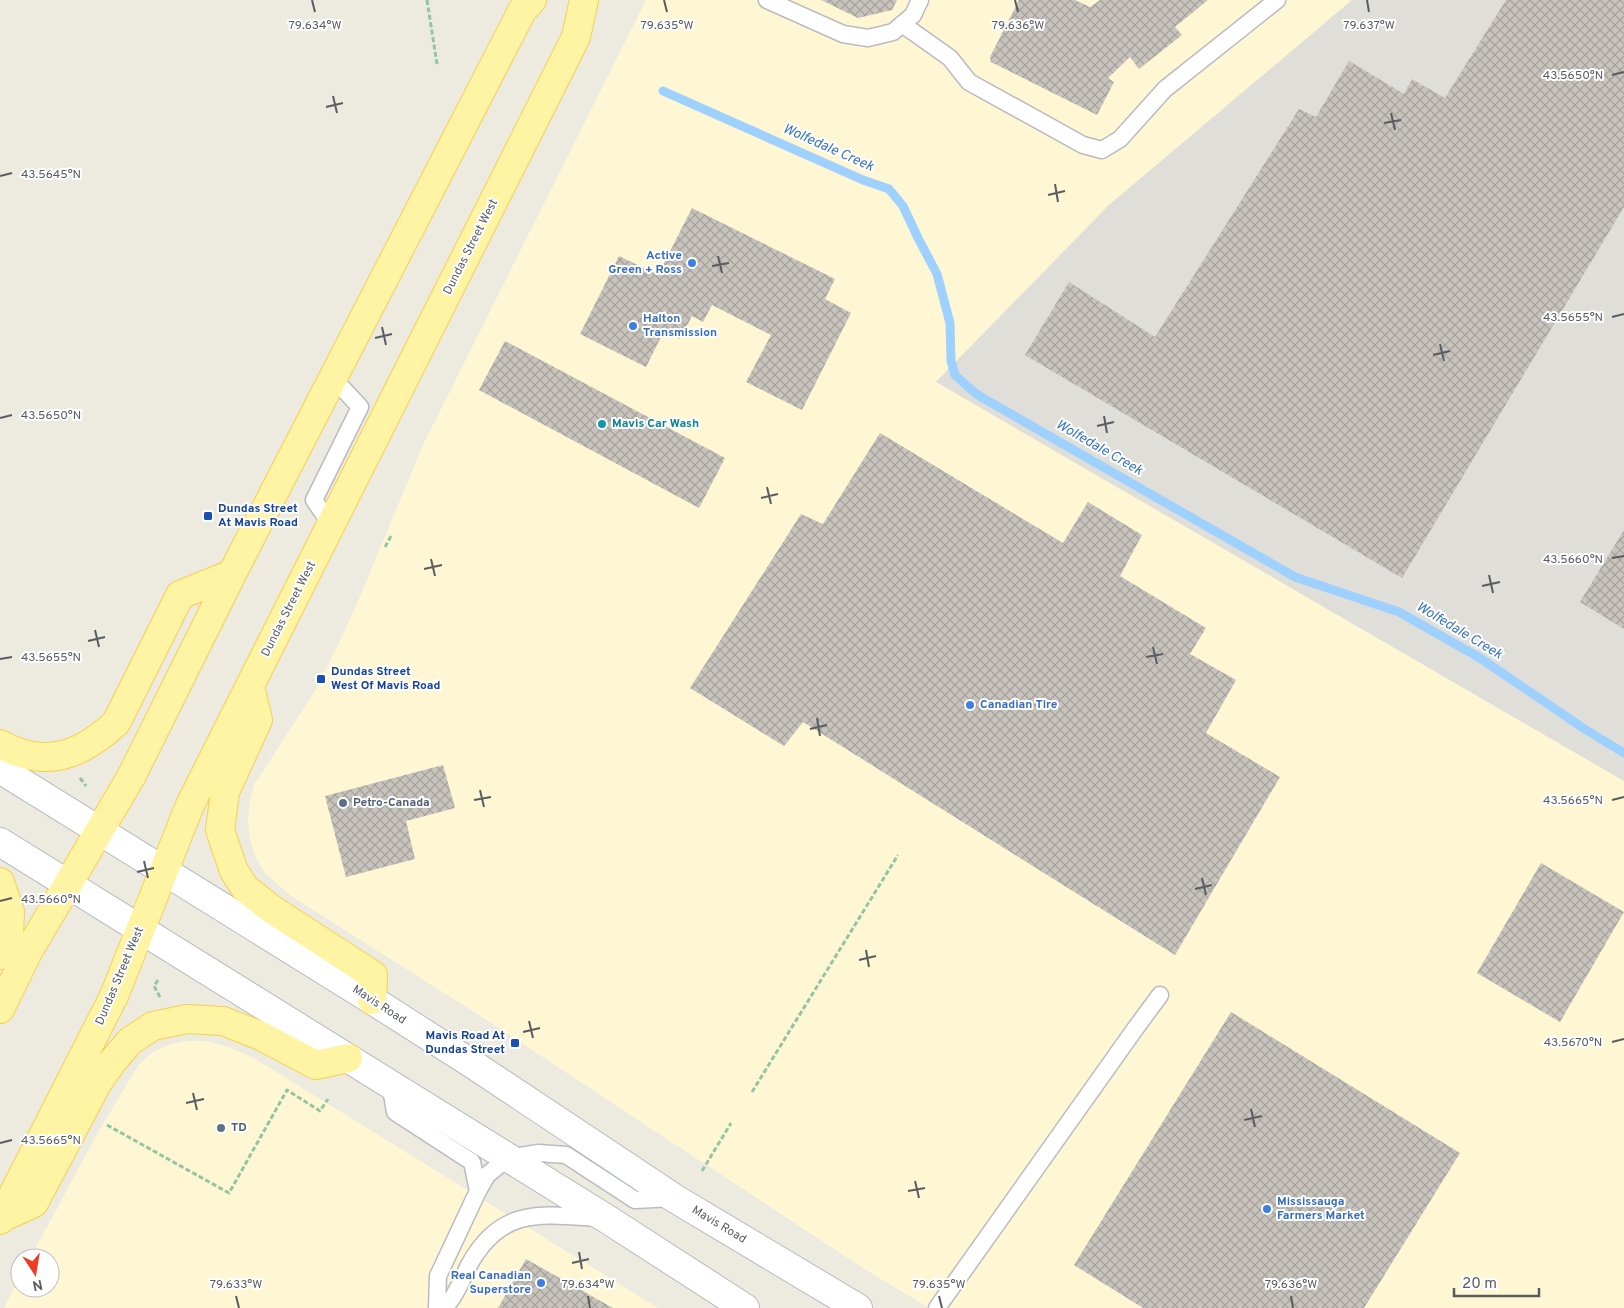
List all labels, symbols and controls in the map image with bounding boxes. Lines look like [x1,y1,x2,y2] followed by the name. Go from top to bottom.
[289,18,341,34] text: 79.634°W
[641,18,693,34] text: 79.635°W
[992,18,1044,34] text: 79.636°W
[1343,18,1395,34] text: 79.637°W
[1543,68,1603,84] text: 43.5650°N
[780,120,877,176] water label: Wolfedale Creek
[21,167,81,183] text: 43.5645°N
[440,196,502,298] street label: Dundas Street West
[608,248,682,278] place label: Active Green + Ross
[686,257,698,269] marker: Active Green + Ross
[1543,310,1603,326] text: 43.5655°N
[643,311,717,341] place label: Halton Transmission
[627,320,639,332] marker: Halton Transmission
[21,408,81,424] text: 43.5650°N
[612,416,699,432] place label: Mavis Car Wash
[1053,416,1146,480] water label: Wolfedale Creek
[596,418,608,430] marker: Mavis Car Wash
[218,501,298,531] place label: Dundas Street At Mavis Road
[202,510,214,522] marker: Dundas Street At Mavis Road
[1543,552,1603,568] text: 43.5660°N
[258,558,320,660] street label: Dundas Street West
[1413,599,1506,664] water label: Wolfedale Creek
[21,650,81,666] text: 43.5655°N
[331,664,440,694] place label: Dundas Street West Of Mavis Road
[315,673,327,685] marker: Dundas Street West Of Mavis Road
[980,697,1058,713] place label: Canadian Tire
[964,699,976,711] marker: Canadian Tire
[1543,793,1603,809] text: 43.5665°N
[353,795,430,811] place label: Petro-Canada
[337,797,349,809] marker: Petro-Canada
[21,892,81,908] text: 43.5660°N
[92,924,148,1028] street label: Dundas Street West
[349,982,409,1028] street label: Mavis Road
[425,1028,505,1058] place label: Mavis Road At Dundas Street
[1544,1035,1602,1051] text: 43.5670°N
[509,1037,521,1049] marker: Mavis Road At Dundas Street
[231,1120,247,1136] place label: TD
[215,1122,227,1134] marker: TD
[21,1133,81,1149] text: 43.5665°N
[1277,1194,1365,1224] place label: Mississauga Farmers Market
[689,1202,749,1248] street label: Mavis Road
[1261,1203,1273,1215] marker: Mississauga Farmers Market
[10,1248,60,1298] north arrow
[1454,1266,1539,1298] scale bar
[451,1268,531,1298] place label: Real Canadian Superstore
[31,1275,44,1294] text: N
[1462,1275,1497,1294] text: 20 m
[210,1277,262,1293] text: 79.633°W
[535,1277,547,1289] marker: Real Canadian Superstore
[562,1277,614,1293] text: 79.634°W
[913,1277,965,1293] text: 79.635°W
[1265,1277,1317,1293] text: 79.636°W

